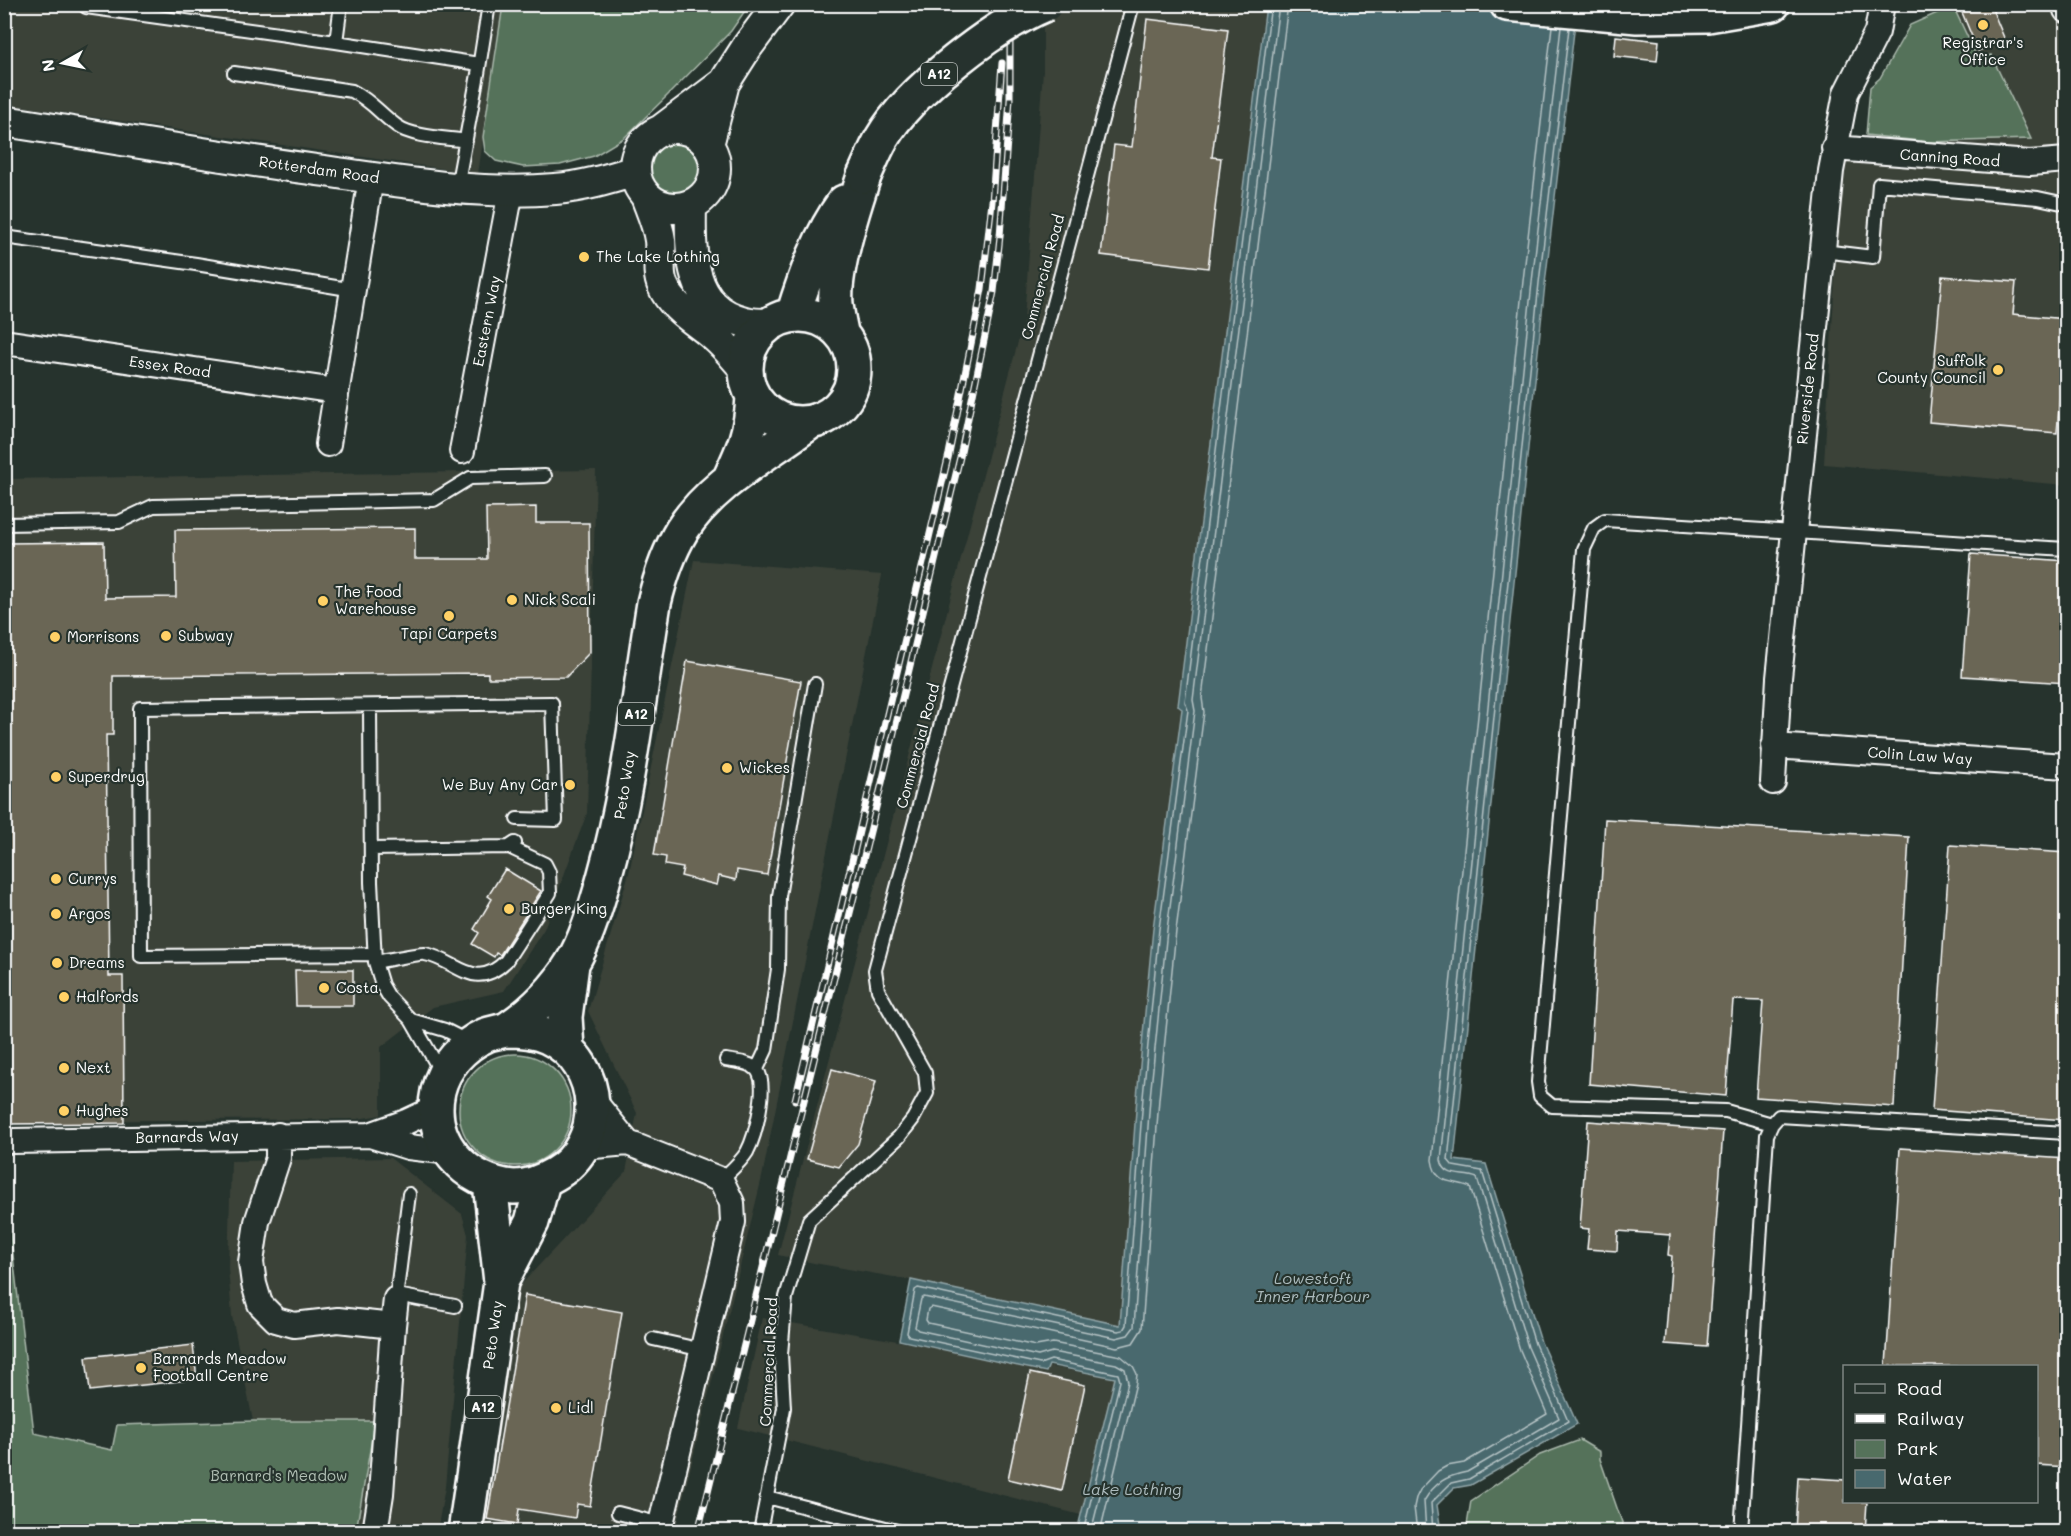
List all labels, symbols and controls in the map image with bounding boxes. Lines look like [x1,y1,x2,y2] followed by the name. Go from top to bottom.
[1976,18,1990,32] marker: Registrar's Office
[1942,32,2024,69] place label: Registrar's Office
[33,33,93,93] north arrow
[36,58,59,73] text: N
[921,63,957,85] road number: A12
[1899,144,2001,170] street label: Canning Road
[258,151,381,187] street label: Rotterdam Road
[1016,212,1068,342] street label: Commercial Road
[596,246,720,266] place label: The Lake Lothing
[577,250,591,264] marker: The Lake Lothing
[467,274,505,368] street label: Eastern Way
[1791,332,1823,446] street label: Riverside Road
[128,350,212,382] street label: Essex Road
[1877,350,1986,387] place label: Suffolk County Council
[1991,363,2005,377] marker: Suffolk County Council
[335,581,416,618] place label: The Food Warehouse
[524,589,596,609] place label: Nick Scali
[505,593,519,607] marker: Nick Scali
[316,594,330,608] marker: The Food Warehouse
[442,609,456,623] marker: Tapi Carpets
[401,623,497,643] place label: Tapi Carpets
[178,625,233,645] place label: Subway
[67,626,139,646] place label: Morrisons
[159,629,173,643] marker: Subway
[48,630,62,644] marker: Morrisons
[891,681,943,811] street label: Commercial Road
[618,703,654,725] road number: A12
[1867,741,1973,769] street label: Colin Law Way
[609,749,639,821] street label: Peto Way
[739,757,790,777] place label: Wickes
[720,761,734,775] marker: Wickes
[68,766,145,786] place label: Superdrug
[49,770,63,784] marker: Superdrug
[442,774,558,794] place label: We Buy Any Car
[563,778,577,792] marker: We Buy Any Car
[68,868,117,888] place label: Currys
[49,872,63,886] marker: Currys
[521,898,607,918] place label: Burger King
[502,902,516,916] marker: Burger King
[68,903,111,923] place label: Argos
[49,907,63,921] marker: Argos
[69,952,125,972] place label: Dreams
[50,956,64,970] marker: Dreams
[336,977,379,997] place label: Costa
[317,981,331,995] marker: Costa
[76,986,139,1006] place label: Halfords
[57,990,71,1004] marker: Halfords
[76,1057,111,1077] place label: Next
[57,1061,71,1075] marker: Next
[76,1100,129,1120] place label: Hughes
[57,1104,71,1118] marker: Hughes
[135,1125,239,1147] street label: Barnards Way
[1256,1267,1370,1306] water label: Lowestoft Inner Harbour
[755,1297,781,1427] street label: Commercial Road
[477,1299,507,1370] street label: Peto Way
[153,1348,287,1385] place label: Barnards Meadow Football Centre
[134,1361,148,1375] marker: Barnards Meadow Football Centre
[1843,1365,2038,1503] legend
[1897,1376,1942,1400] text: Road
[465,1396,501,1418] road number: A12
[568,1397,594,1417] place label: Lidl
[549,1401,563,1415] marker: Lidl
[1897,1406,1964,1430] text: Railway
[1897,1436,1938,1460] text: Park
[211,1465,347,1485] park label: Barnard's Meadow
[1897,1466,1952,1490] text: Water
[1083,1478,1181,1499] water label: Lake Lothing

